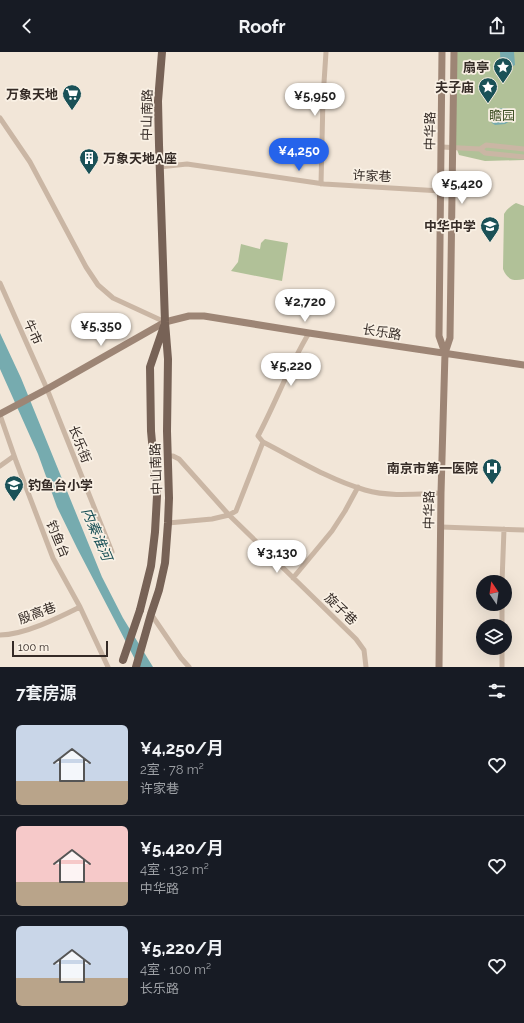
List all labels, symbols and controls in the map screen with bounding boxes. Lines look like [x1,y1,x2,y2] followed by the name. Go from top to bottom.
[16,15,38,37] icon: back
[486,15,508,37] icon: share
[238,16,286,37] text: Roofr
[492,56,514,84] place icon: 扇亭
[463,60,489,75] place label: 扇亭
[477,76,499,104] place icon: 夫子庙
[435,80,474,95] place label: 夫子庙
[61,83,83,111] supermarket icon: 万象天地
[282,83,348,117] pin: ¥5,950
[6,87,58,102] place label: 万象天地
[294,88,336,103] text: ¥5,950
[139,89,155,141] street label: 中山南路
[489,108,515,123] park label: 瞻园
[422,111,438,151] street label: 中华路
[266,138,332,172] pin: ¥4,250
[278,143,320,158] text: ¥4,250
[78,147,100,175] building icon: 万象天地A座
[103,151,177,166] place label: 万象天地A座
[352,167,392,185] street label: 许家巷
[429,171,495,205] pin: ¥5,420
[441,176,483,191] text: ¥5,420
[479,215,501,243] school or university icon: 中华中学
[424,219,476,234] place label: 中华中学
[272,289,338,323] pin: ¥2,720
[284,294,326,309] text: ¥2,720
[68,313,134,347] pin: ¥5,350
[21,317,45,347] street label: 牛市
[80,318,122,333] text: ¥5,350
[362,322,402,342] street label: 长乐路
[258,353,324,387] pin: ¥5,220
[270,358,312,373] text: ¥5,220
[66,423,94,465] street label: 长乐街
[148,443,164,495] street label: 中山南路
[481,457,503,485] hospital icon: 南京市第一医院
[387,461,478,476] place label: 南京市第一医院
[3,474,25,502] school or university icon: 钓鱼台小学
[28,478,93,493] place label: 钓鱼台小学
[421,490,437,530] street label: 中华路
[79,505,116,566] water label: 内秦淮河
[43,518,73,560] street label: 钓鱼台
[244,540,310,574] pin: ¥3,130
[256,545,298,560] text: ¥3,130
[476,575,512,611] north arrow
[476,575,512,655] map controls
[322,590,360,628] street label: 旋子巷
[16,599,58,627] street label: 殷高巷
[476,619,512,655] button: layers
[12,639,108,658] scale bar
[18,641,49,654] text: 100 m
[486,680,508,702] icon: filters
[16,683,77,703] text: 7套房源
[140,738,224,758] text: ¥4,250/月
[48,741,96,789] icon: home
[486,754,508,776] icon: heart
[140,762,204,777] text: 2室 · 78 m²
[140,781,179,796] text: 许家巷
[140,838,224,858] text: ¥5,420/月
[48,842,96,890] icon: home
[486,855,508,877] icon: heart
[140,862,209,877] text: 4室 · 132 m²
[140,881,179,896] text: 中华路
[140,938,224,958] text: ¥5,220/月
[48,942,96,990] icon: home
[486,955,508,977] icon: heart
[140,962,211,977] text: 4室 · 100 m²
[140,981,179,996] text: 长乐路

